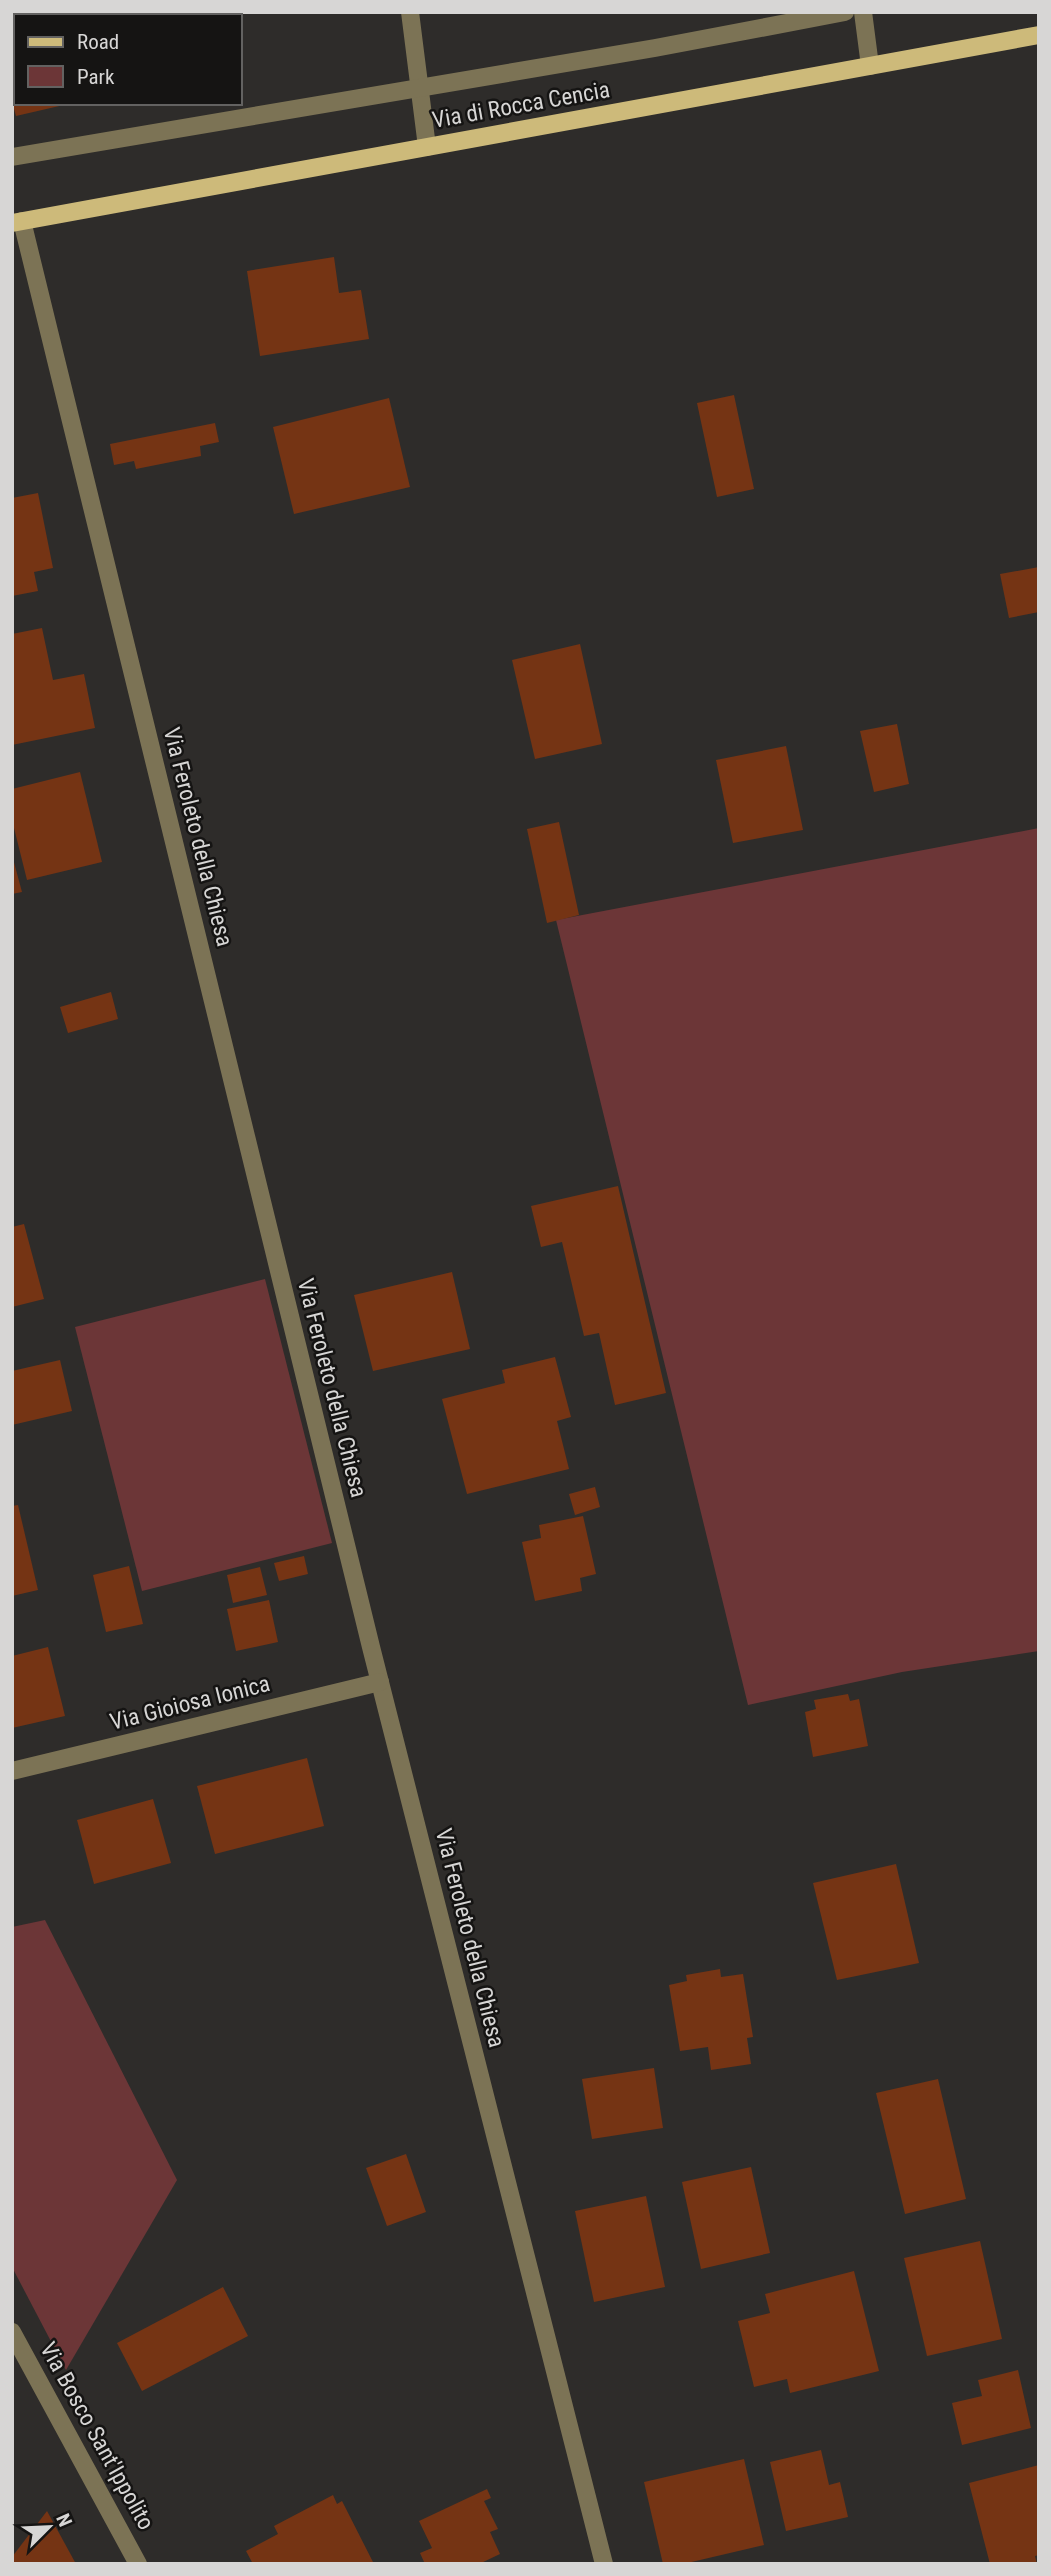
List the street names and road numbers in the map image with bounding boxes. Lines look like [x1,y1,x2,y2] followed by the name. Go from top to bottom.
[430,76,612,134] street label: Via di Rocca Cencia
[158,725,238,949] street label: Via Feroleto della Chiesa
[292,1276,372,1500] street label: Via Feroleto della Chiesa
[107,1670,273,1736] street label: Via Gioiosa Ionica
[430,1826,510,2050] street label: Via Feroleto della Chiesa
[34,2338,160,2534] street label: Via Bosco Sant'Ippolito

